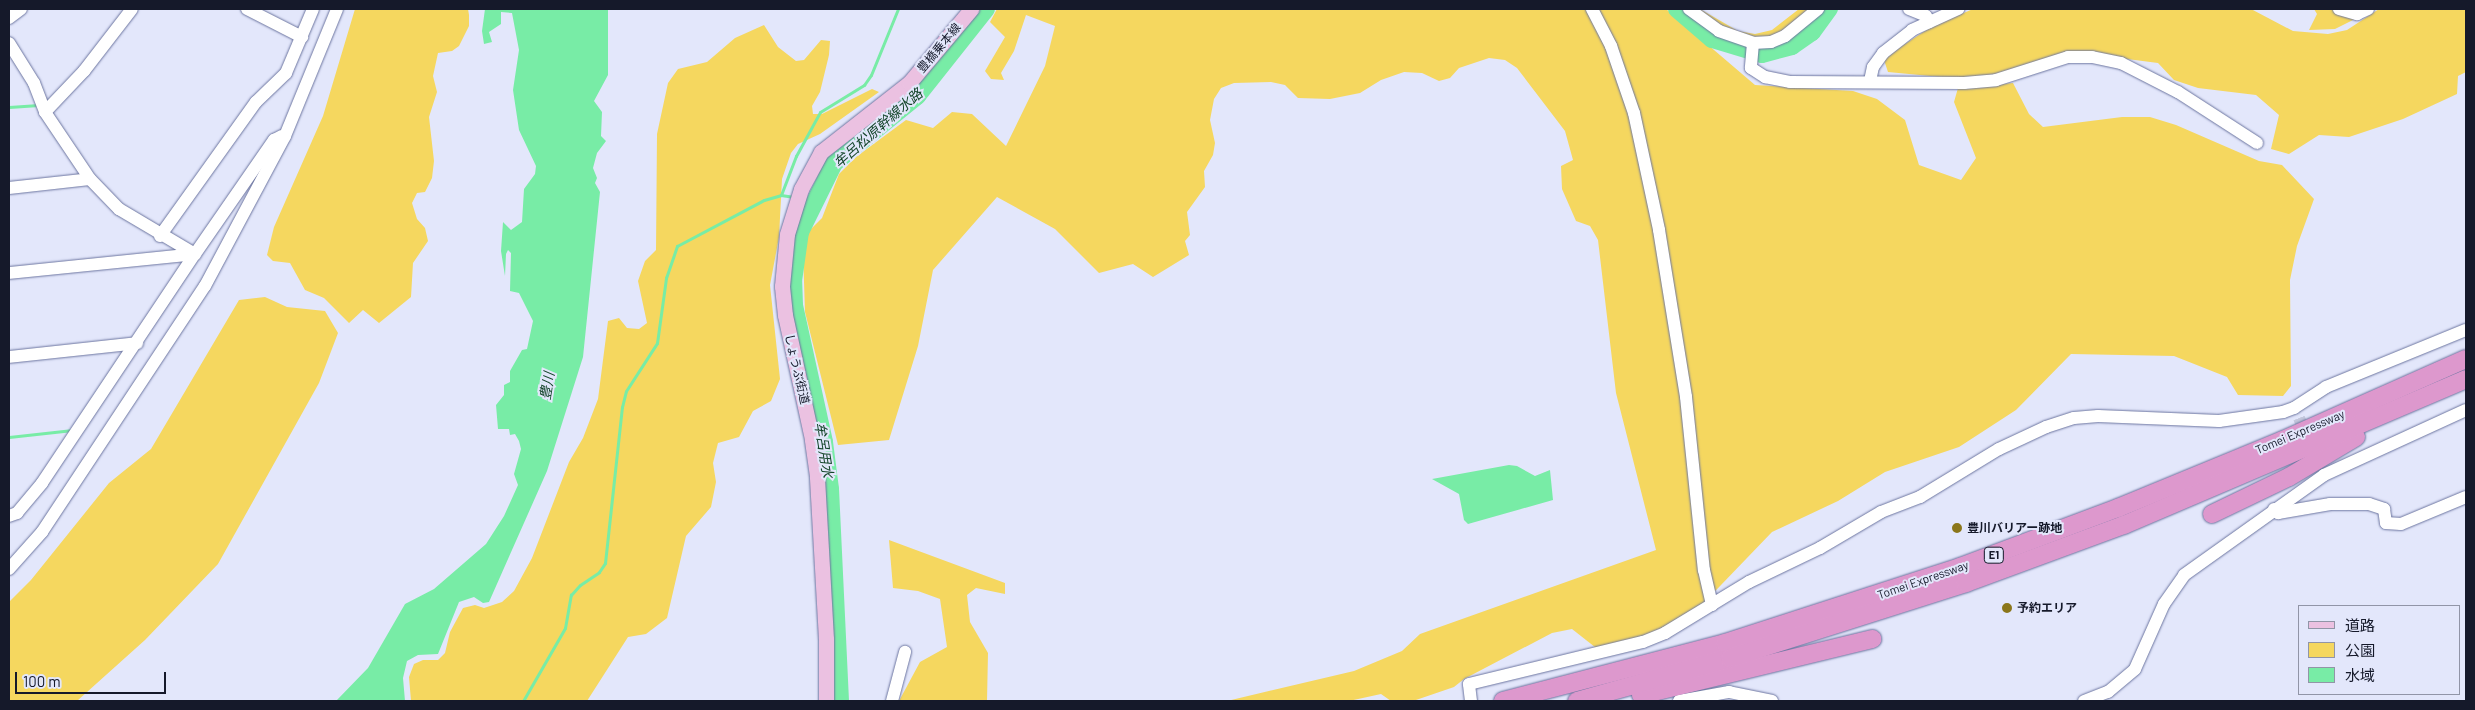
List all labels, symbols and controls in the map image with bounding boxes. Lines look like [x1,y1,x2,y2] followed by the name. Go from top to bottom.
[914,20,964,76] street label: 豊橋乗本線
[830,85,926,171] water label: 牟呂松原幹線水路
[782,332,812,406] street label: しょうぶ街道
[537,371,557,401] water label: 豊川
[2253,407,2347,457] street label: Tomei Expressway
[811,421,837,479] water label: 牟呂用水
[1967,521,2062,535] place label: 豊川バリアー跡地
[1951,522,1963,534] marker: 豊川バリアー跡地
[1983,546,2005,564] road number: E1
[1875,558,1971,602] street label: Tomei Expressway
[2017,601,2077,615] place label: 予約エリア
[2001,602,2013,614] marker: 予約エリア
[2298,605,2460,695] legend
[2345,616,2375,634] text: 道路
[2345,641,2375,659] text: 公園
[18,662,169,694] scale bar
[2345,666,2375,684] text: 水域
[23,672,61,690] text: 100 m

